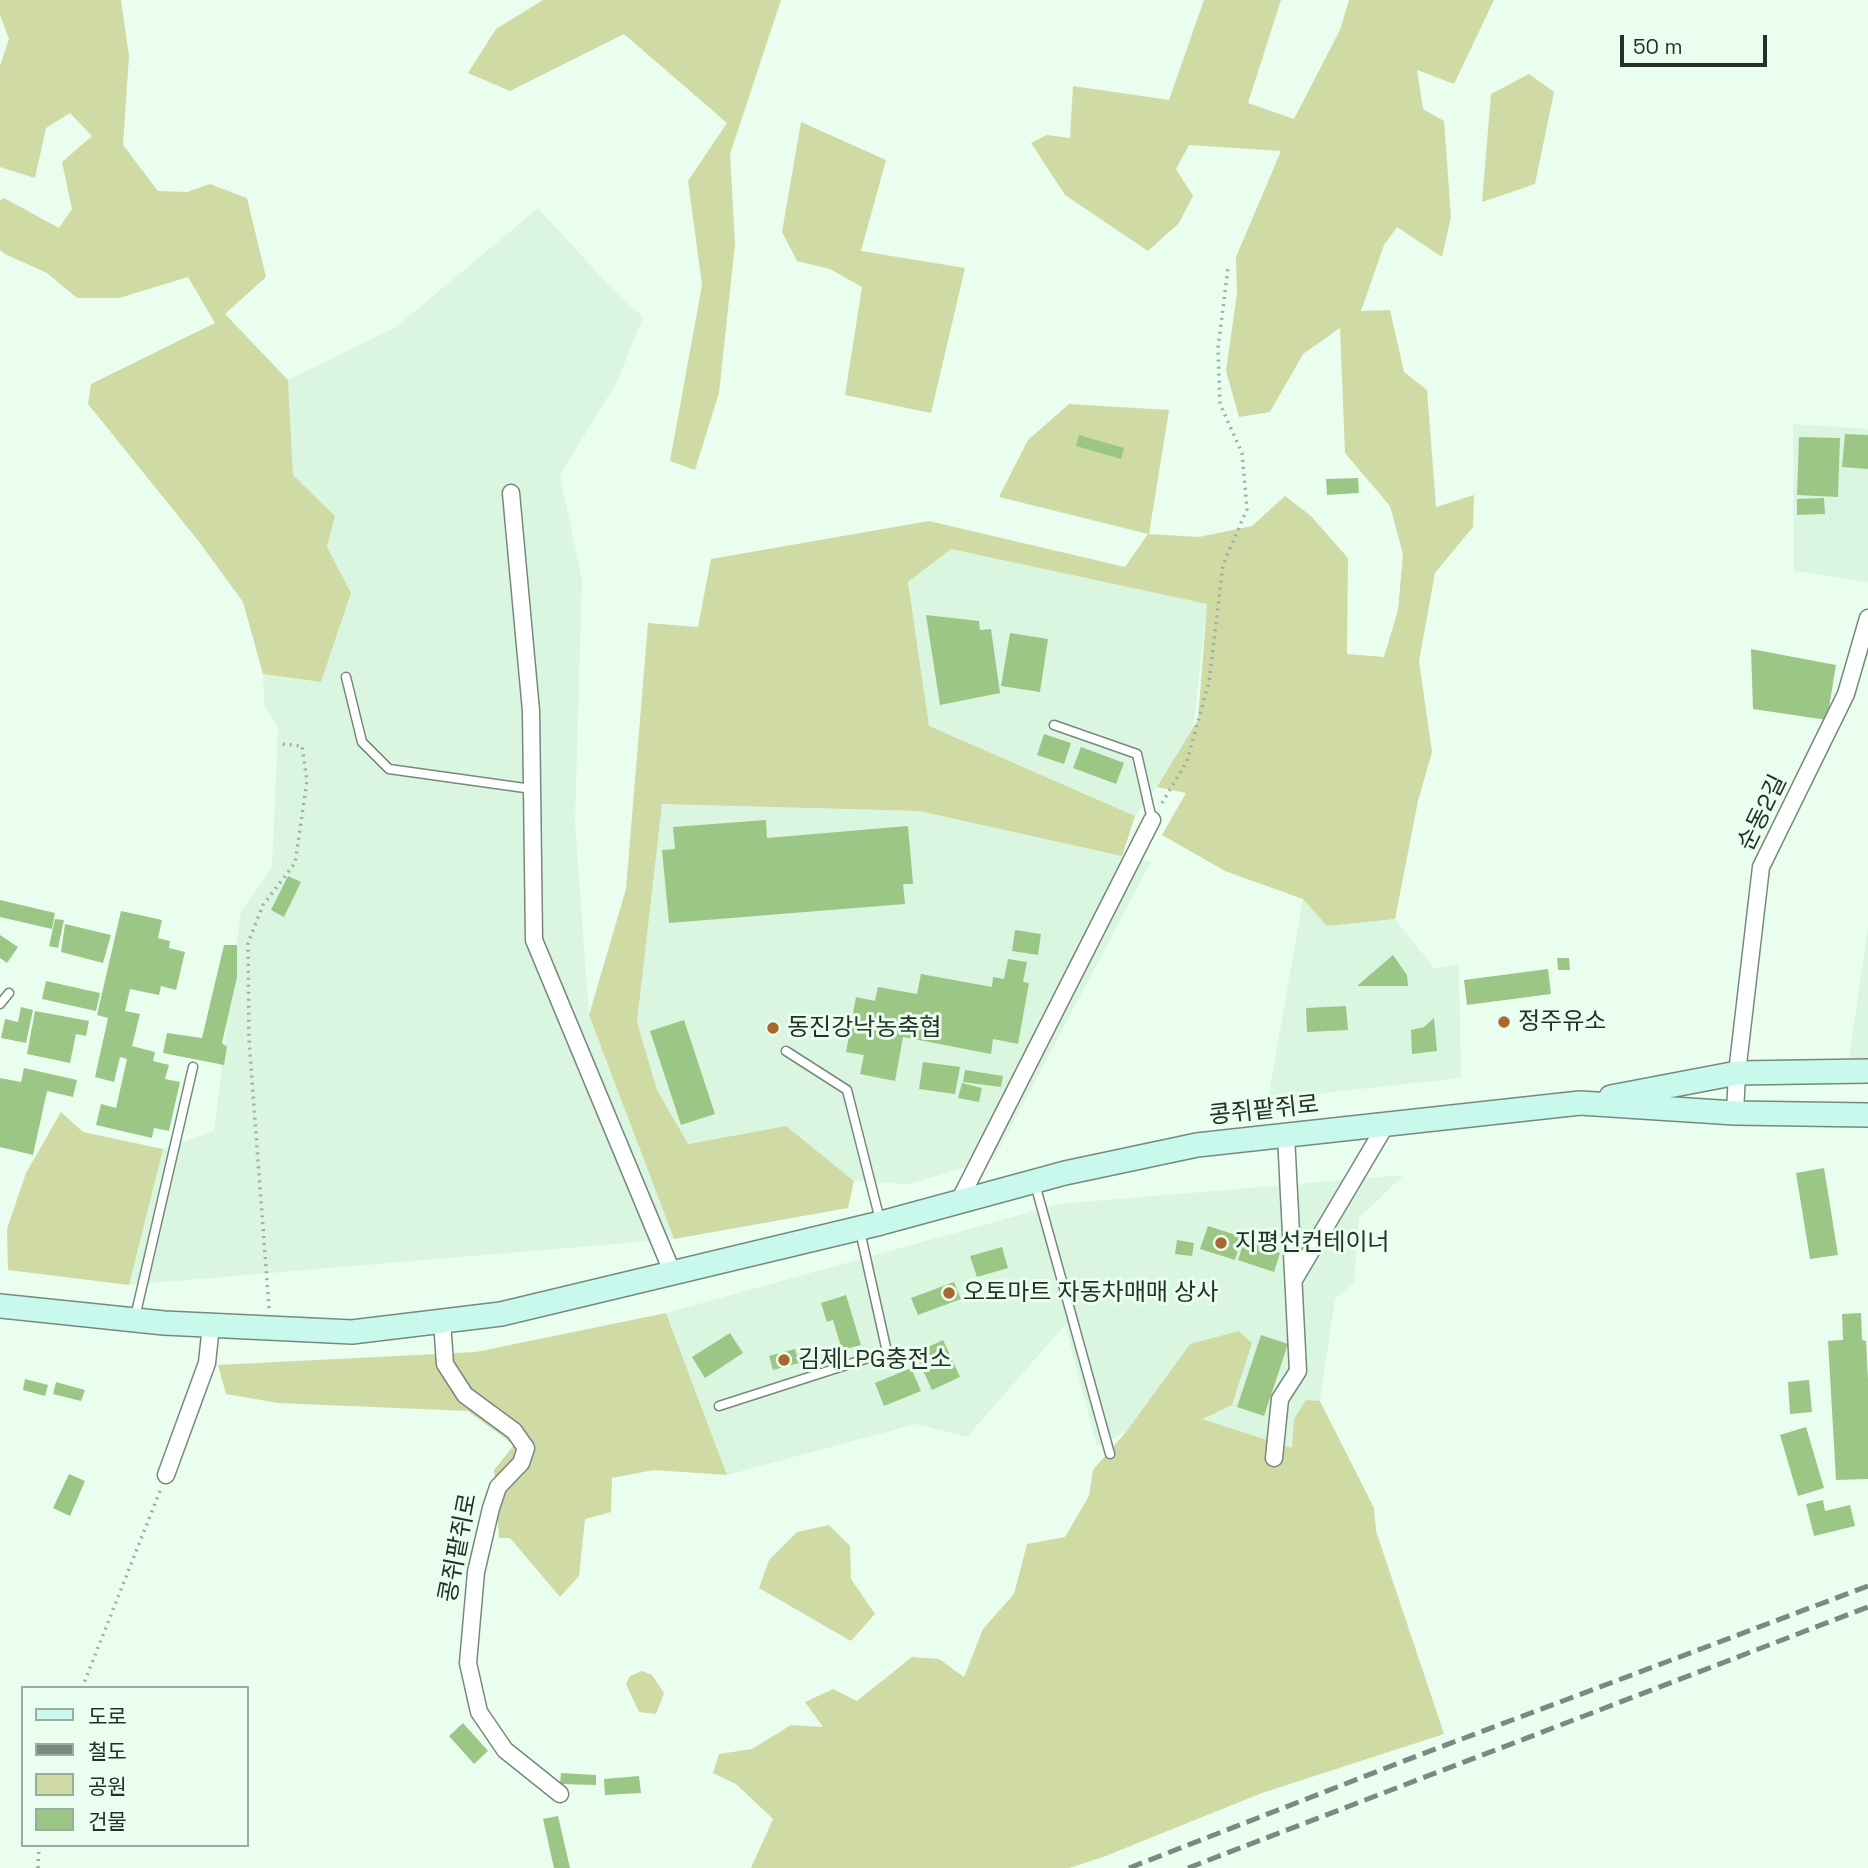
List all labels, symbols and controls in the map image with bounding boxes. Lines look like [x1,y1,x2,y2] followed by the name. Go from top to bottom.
[1623,21,1770,65] scale bar
[1633,33,1683,60] text: 50 m
[1732,770,1794,856] street label: 순동2길
[1518,1008,1606,1036] place label: 정주유소
[787,1014,942,1042] place label: 동진강낙농축협
[1496,1014,1512,1030] marker: 정주유소
[765,1020,781,1036] marker: 동진강낙농축협
[1208,1091,1320,1131] street label: 콩쥐팥쥐로
[1235,1229,1390,1257] place label: 지평선컨테이너
[1213,1235,1229,1251] marker: 지평선컨테이너
[963,1279,1218,1307] place label: 오토마트 자동차매매 상사
[941,1285,957,1301] marker: 오토마트 자동차매매 상사
[798,1346,952,1374] place label: 김제LPG충전소
[776,1352,792,1368] marker: 김제LPG충전소
[434,1491,484,1605] street label: 콩쥐팥쥐로
[21,1686,248,1847] legend
[88,1703,127,1730] text: 도로
[88,1738,127,1765] text: 철도
[88,1773,127,1800] text: 공원
[88,1808,127,1835] text: 건물

